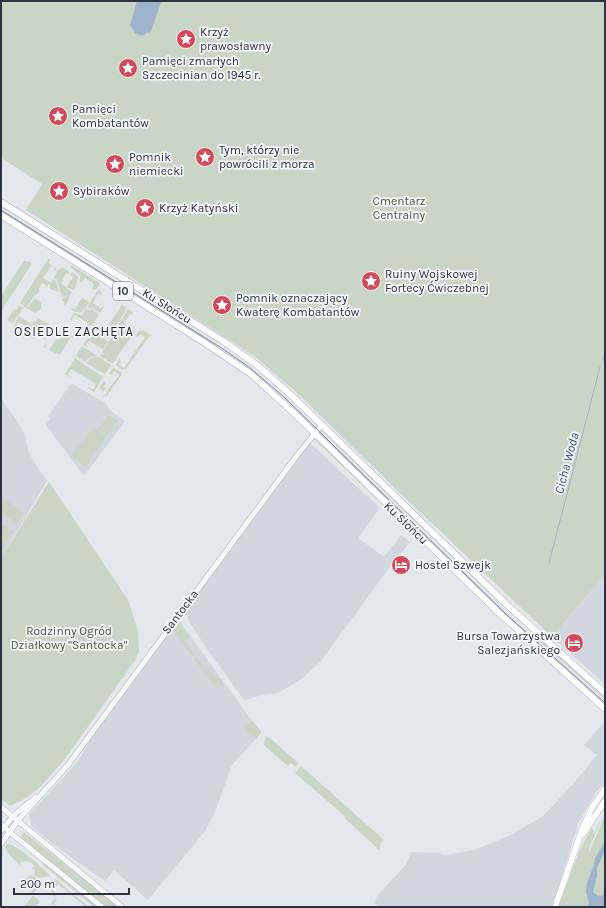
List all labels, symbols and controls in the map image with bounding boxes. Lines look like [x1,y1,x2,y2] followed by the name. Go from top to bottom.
[200,25,271,53] place label: Krzyż prawosławny
[175,28,197,50] place icon: Krzyż prawosławny
[142,54,261,82] place label: Pamięci zmarłych Szczecinian do 1945 r.
[117,57,139,79] place icon: Pamięci zmarłych Szczecinian do 1945 r.
[72,102,149,130] place label: Pamięci Kombatantów
[47,105,69,127] place icon: Pamięci Kombatantów
[219,143,315,171] place label: Tym, którzy nie powrócili z morza
[194,146,216,168] place icon: Tym, którzy nie powrócili z morza
[129,150,183,178] place label: Pomnik niemiecki
[104,153,126,175] place icon: Pomnik niemiecki
[48,180,70,202] place icon: Sybiraków
[73,184,130,198] place label: Sybiraków
[372,194,426,222] park label: Cmentarz Centralny
[134,197,156,219] place icon: Krzyż Katyński
[159,201,238,215] place label: Krzyż Katyński
[385,267,489,295] place label: Ruiny Wojskowej Fortecy Ćwiczebnej
[360,270,382,292] place icon: Ruiny Wojskowej Fortecy Ćwiczebnej
[113,282,133,300] road number: 10
[140,285,194,327] street label: Ku Słońcu
[236,291,360,319] place label: Pomnik oznaczający Kwaterę Kombatantów
[211,294,233,316] place icon: Pomnik oznaczający Kwaterę Kombatantów
[14,324,134,339] district label: OSIEDLE ZACHĘTA
[551,430,582,496] water label: Cicha Woda
[381,499,431,547] street label: Ku Słońcu
[390,554,412,576] hotel icon: Hostel Szwejk
[415,558,491,572] place label: Hostel Szwejk
[159,587,201,637] street label: Santocka
[11,624,128,652] park label: Rodzinny Ogród Działkowy "Santocka"
[457,629,560,657] place label: Bursa Towarzystwa Salezjańskiego
[563,632,585,654] hotel icon: Bursa Towarzystwa Salezjańskiego
[14,870,129,896] scale bar
[20,877,55,891] text: 200 m

